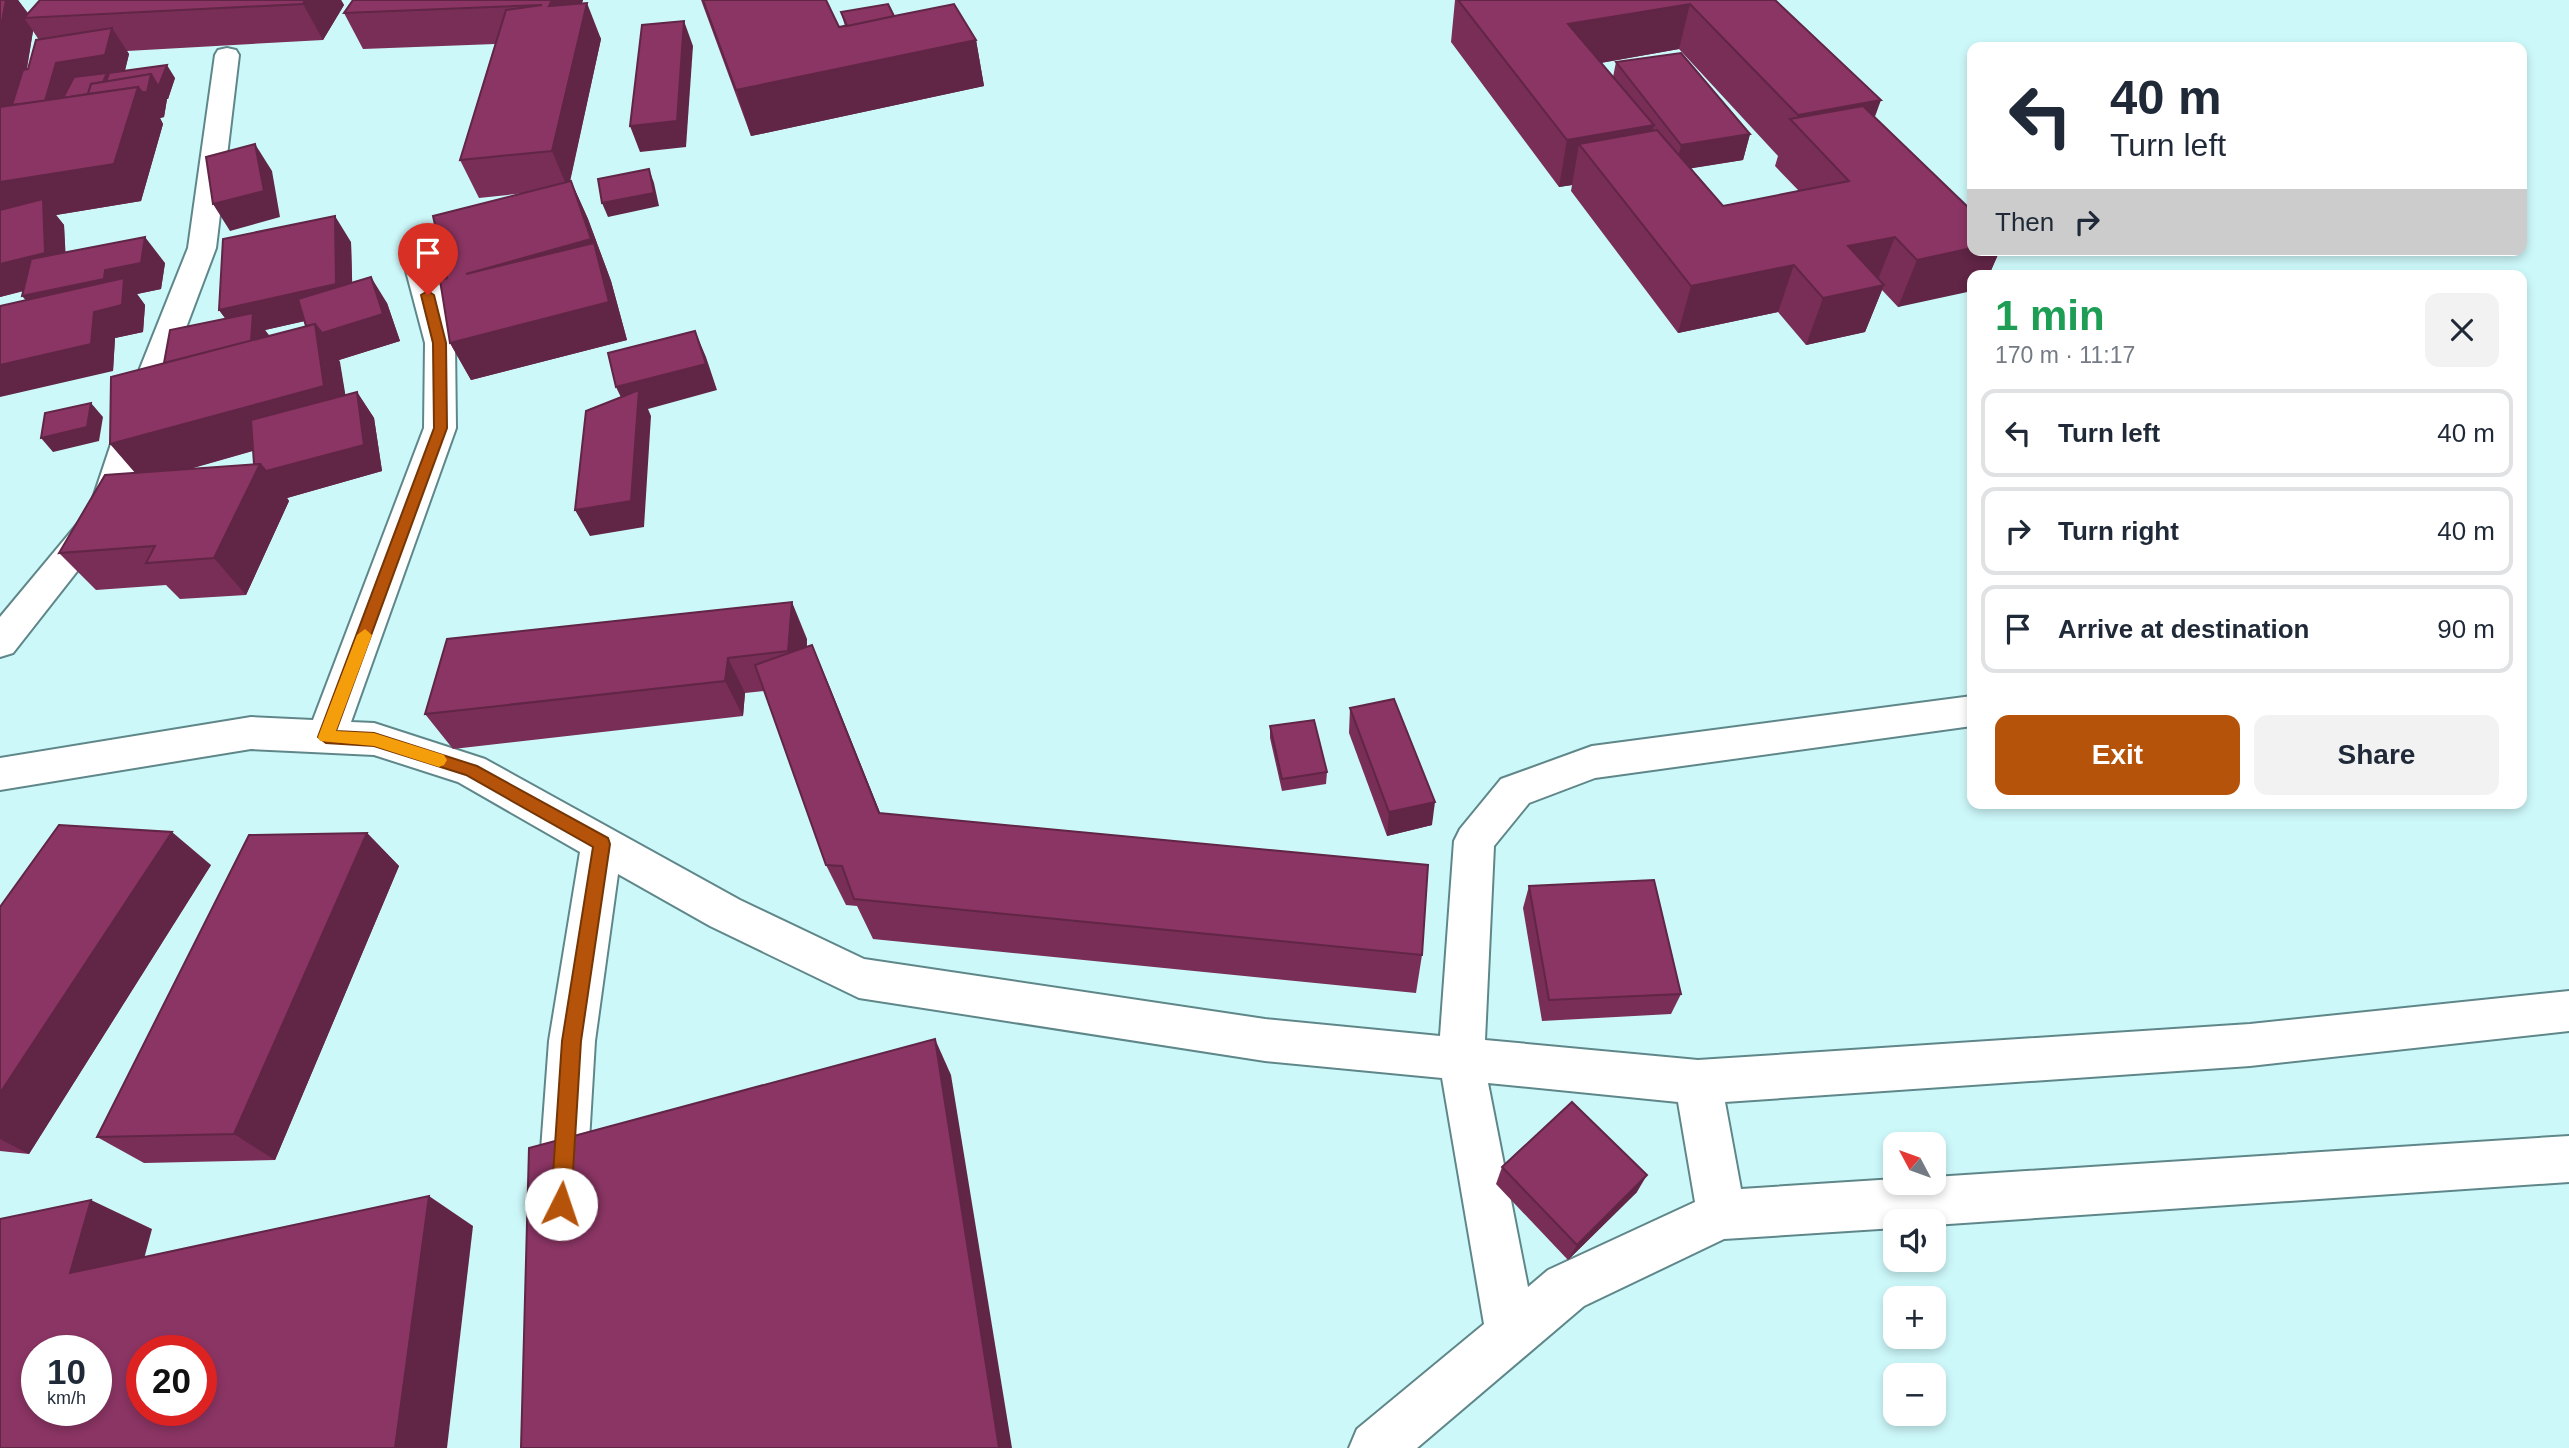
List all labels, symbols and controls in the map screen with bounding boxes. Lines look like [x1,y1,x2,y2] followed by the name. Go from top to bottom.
[1995,70,2086,161] icon: left
[2110,70,2222,124] text: 40 m
[2110,127,2226,163] text: Turn left
[2068,203,2106,241] icon: right
[1995,207,2054,237] text: Then
[398,223,458,295] pin
[409,234,447,272] icon: arrive
[1995,292,2105,339] text: 1 min
[2425,293,2499,367] button: close
[1995,342,2135,368] text: 170 m · 11:17
[1999,414,2037,452] icon: left
[2058,418,2160,448] text: Turn left
[2437,418,2495,448] text: 40 m
[1999,512,2037,550] icon: right
[2058,516,2179,546] text: Turn right
[2437,516,2495,546] text: 40 m
[1999,610,2037,648] icon: arrive
[2058,614,2309,644] text: Arrive at destination
[2437,614,2495,644] text: 90 m
[1995,715,2240,795] button: Exit
[2254,715,2499,795] button: Share
[1883,1132,1946,1195] north arrow
[1883,1132,1946,1426] map controls
[524,1167,598,1241] position arrow
[1883,1209,1946,1272] button: sound
[1883,1286,1946,1349] button: +
[126,1335,217,1426] speed limit sign: 20
[47,1352,86,1391] text: 10
[1883,1363,1946,1426] button: −
[47,1388,86,1408] text: km/h

